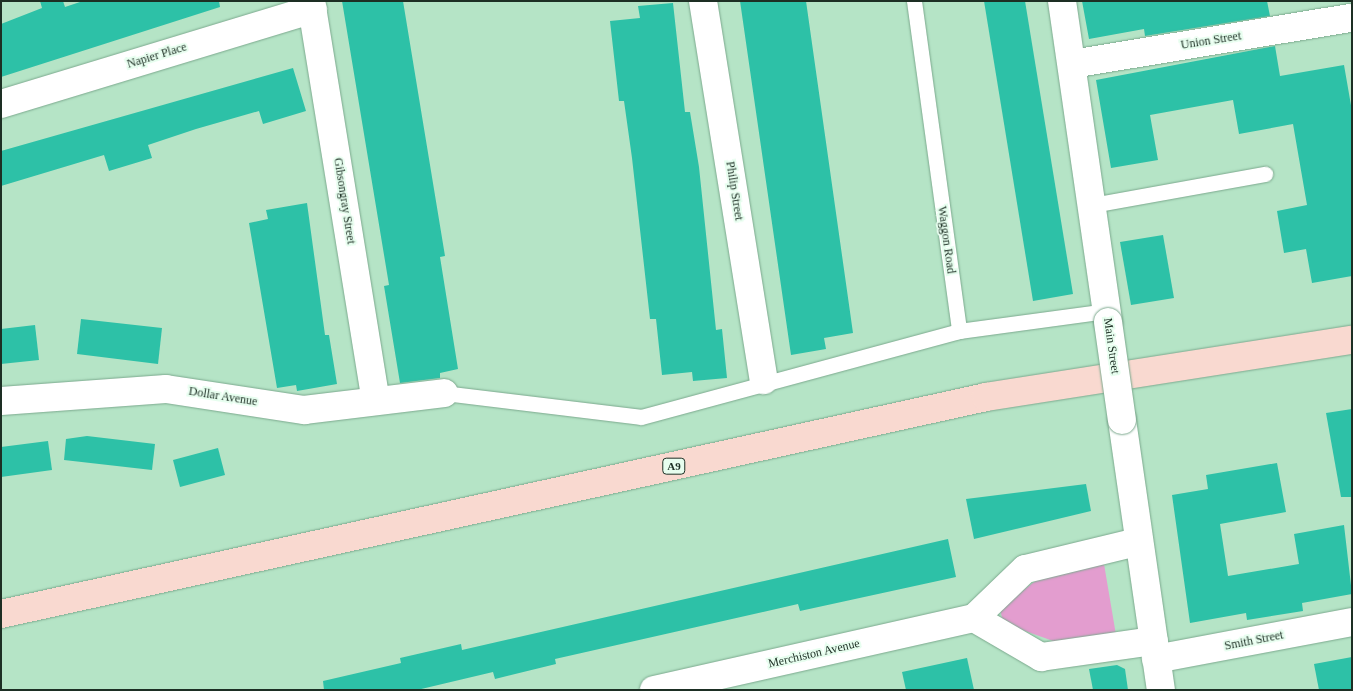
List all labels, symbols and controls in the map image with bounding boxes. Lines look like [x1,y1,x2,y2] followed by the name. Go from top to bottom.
[1180,29,1242,53] street label: Union Street
[125,40,189,72] street label: Napier Place
[330,157,358,245] street label: Gibsongray Street
[722,160,746,222] street label: Philip Street
[934,205,958,275] street label: Waggon Road
[1100,317,1122,375] street label: Main Street
[187,384,259,410] street label: Dollar Avenue
[662,458,686,474] road number: A9
[1223,628,1285,654] street label: Smith Street
[767,636,861,672] street label: Merchiston Avenue

